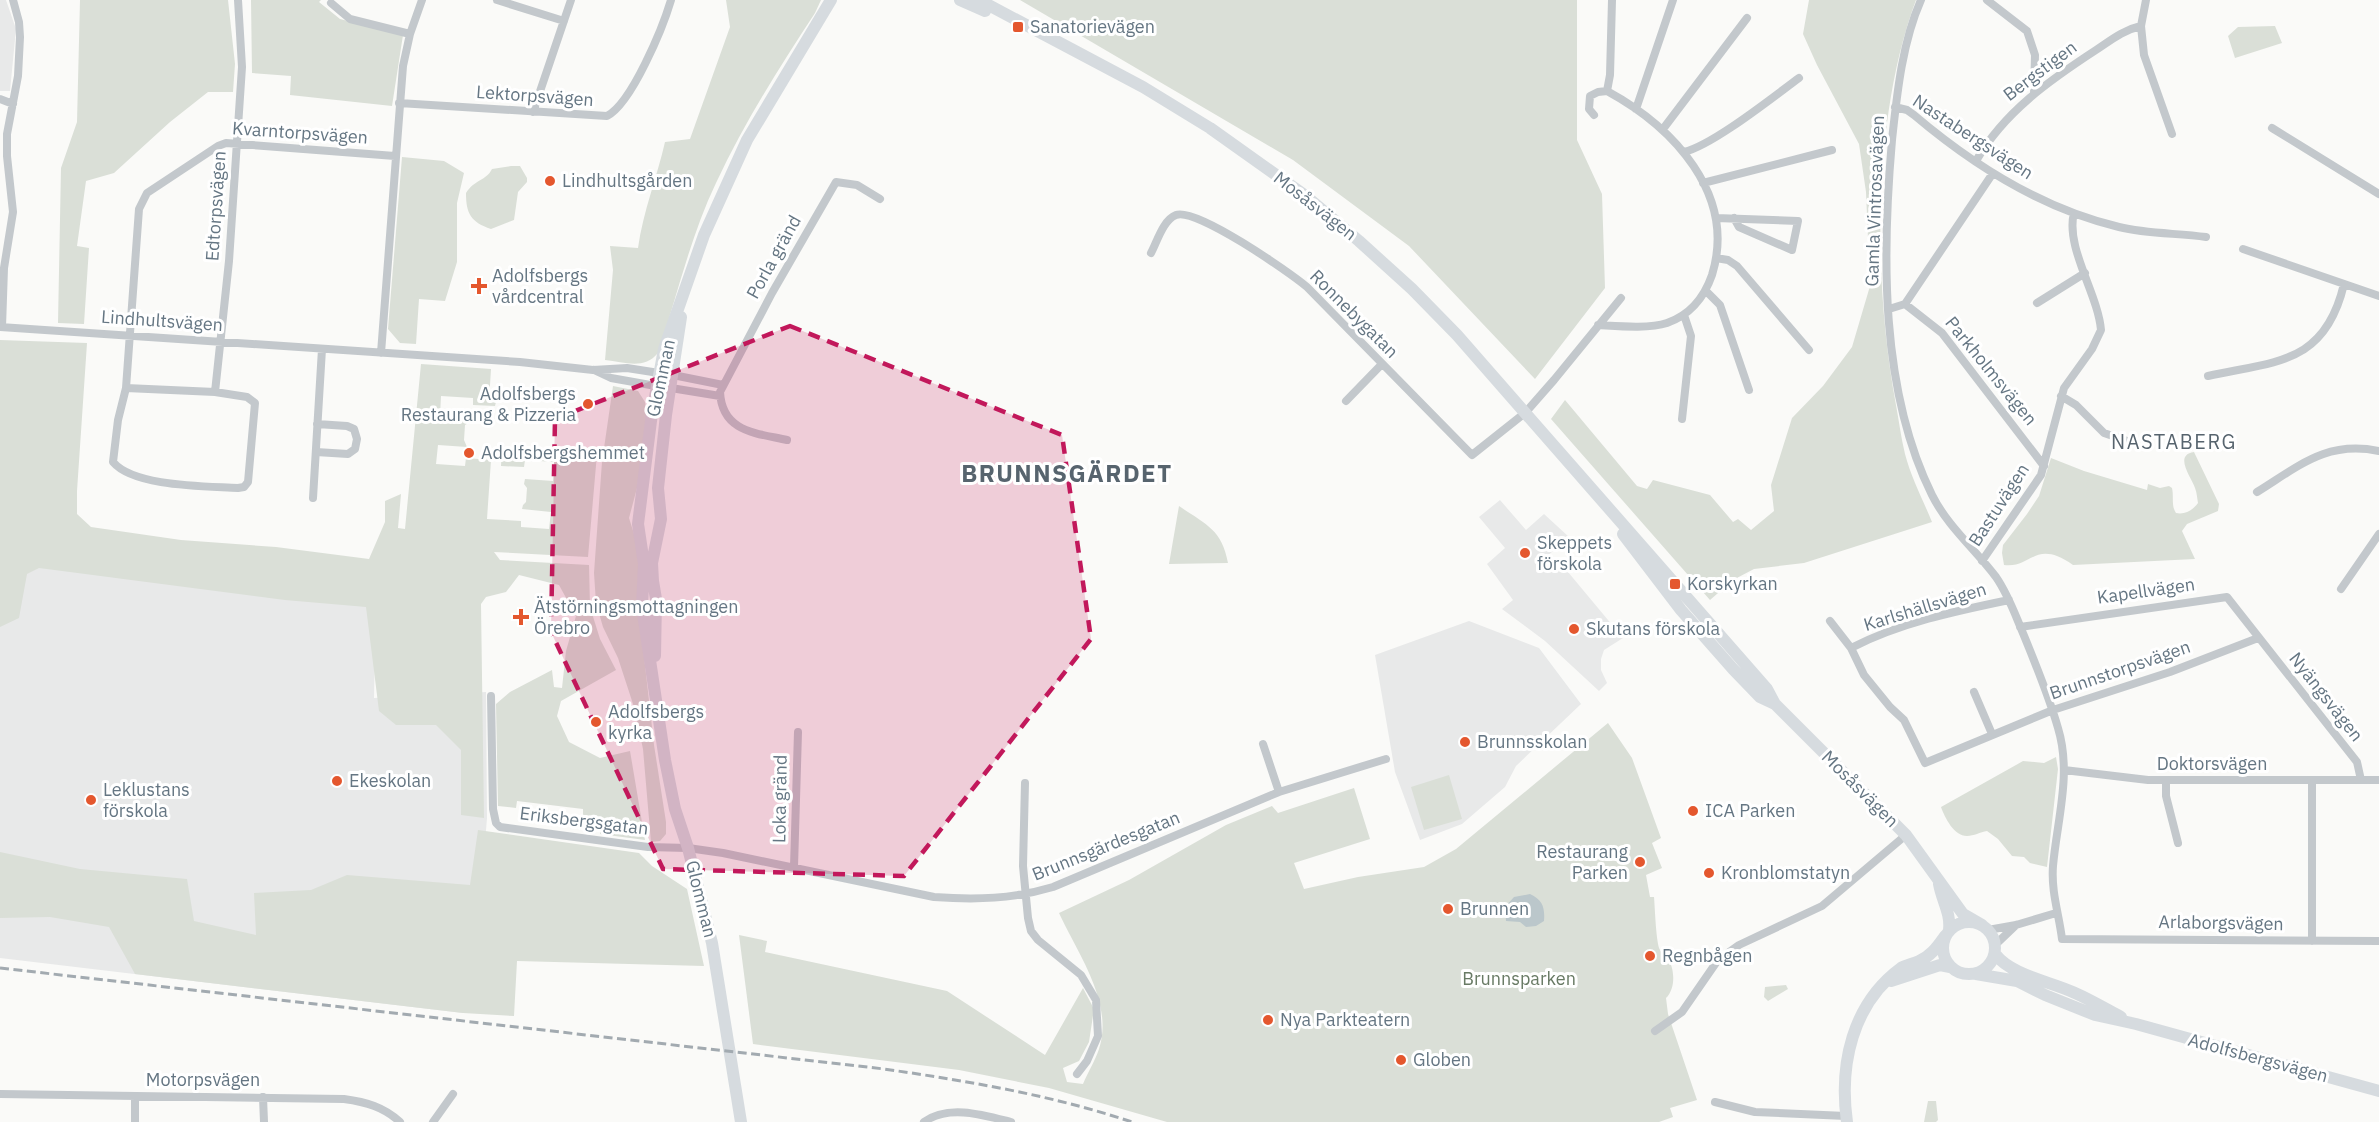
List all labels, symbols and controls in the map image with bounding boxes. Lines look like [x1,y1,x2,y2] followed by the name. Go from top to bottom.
[1030,15,1155,38] place label: Sanatorievägen
[1011,20,1025,34] marker: Sanatorievägen
[1998,35,2081,106] street label: Bergstigen
[476,80,595,111] street label: Lektorpsvägen
[1909,89,2038,184] street label: Nastabergsvägen
[1860,115,1889,287] street label: Gamla Vintrosavägen
[231,116,369,149] street label: Kvarntorpsvägen
[200,150,231,262] street label: Edtorpsvägen
[1269,166,1362,245] street label: Mosåsvägen
[562,169,692,192] place label: Lindhultsgården
[543,174,557,188] marker: Lindhultsgården
[741,211,806,303] street label: Porla gränd
[492,264,588,308] place label: Adolfsbergs vårdcentral
[1305,265,1403,363] street label: Ronnebygatan
[470,277,488,295] marker: Adolfsbergs vårdcentral
[100,305,224,336] street label: Lindhultsvägen
[1940,312,2042,430] street label: Parkholmsvägen
[641,337,680,419] street label: Glomman
[401,382,576,426] place label: Adolfsbergs Restaurang & Pizzeria
[581,397,595,411] marker: Adolfsbergs Restaurang & Pizzeria
[2111,428,2237,455] district label: NASTABERG
[481,441,645,464] place label: Adolfsbergshemmet
[462,446,476,460] marker: Adolfsbergshemmet
[961,457,1173,489] district label: BRUNNSGÄRDET
[1963,459,2034,551] street label: Bastuvägen
[1537,531,1612,575] place label: Skeppets förskola
[1518,546,1532,560] marker: Skeppets förskola
[1687,572,1778,595] place label: Korskyrkan
[2096,572,2196,609] street label: Kapellvägen
[1668,577,1682,591] marker: Korskyrkan
[1861,577,1989,636] street label: Karlshällsvägen
[534,595,738,639] place label: Ätstörningsmottagningen Örebro
[512,608,530,626] marker: Ätstörningsmottagningen Örebro
[1586,617,1721,640] place label: Skutans förskola
[1567,622,1581,636] marker: Skutans förskola
[2046,635,2193,704] street label: Brunnstorpsvägen
[2284,647,2368,746] street label: Nyängsvägen
[608,700,704,744] place label: Adolfsbergs kyrka
[589,715,603,729] marker: Adolfsbergs kyrka
[1477,730,1587,753] place label: Brunnsskolan
[1458,735,1472,749] marker: Brunnsskolan
[1817,745,1904,832] street label: Mosåsvägen
[2157,752,2267,775] street label: Doktorsvägen
[767,755,792,843] street label: Loka gränd
[349,769,431,792] place label: Ekeskolan
[330,774,344,788] marker: Ekeskolan
[103,778,190,822] place label: Leklustans förskola
[84,793,98,807] marker: Leklustans förskola
[1705,799,1795,822] place label: ICA Parken
[518,801,650,840] street label: Eriksbergsgatan
[1686,804,1700,818] marker: ICA Parken
[1029,805,1183,886] street label: Brunnsgärdesgatan
[1536,840,1628,884] place label: Restaurang Parken
[1633,855,1647,869] marker: Restaurang Parken
[681,858,722,940] street label: Glomman
[1721,861,1850,884] place label: Kronblomstatyn
[1702,866,1716,880] marker: Kronblomstatyn
[1460,897,1529,920] place label: Brunnen
[1441,902,1455,916] marker: Brunnen
[2158,910,2284,935] street label: Arlaborgsvägen
[1662,944,1752,967] place label: Regnbågen
[1643,949,1657,963] marker: Regnbågen
[1462,967,1576,990] park label: Brunnsparken
[1280,1008,1410,1031] place label: Nya Parkteatern
[1261,1013,1275,1027] marker: Nya Parkteatern
[2186,1028,2331,1087] street label: Adolfsbergsvägen
[1413,1048,1471,1071] place label: Globen
[1394,1053,1408,1067] marker: Globen
[146,1068,260,1091] street label: Motorpsvägen

